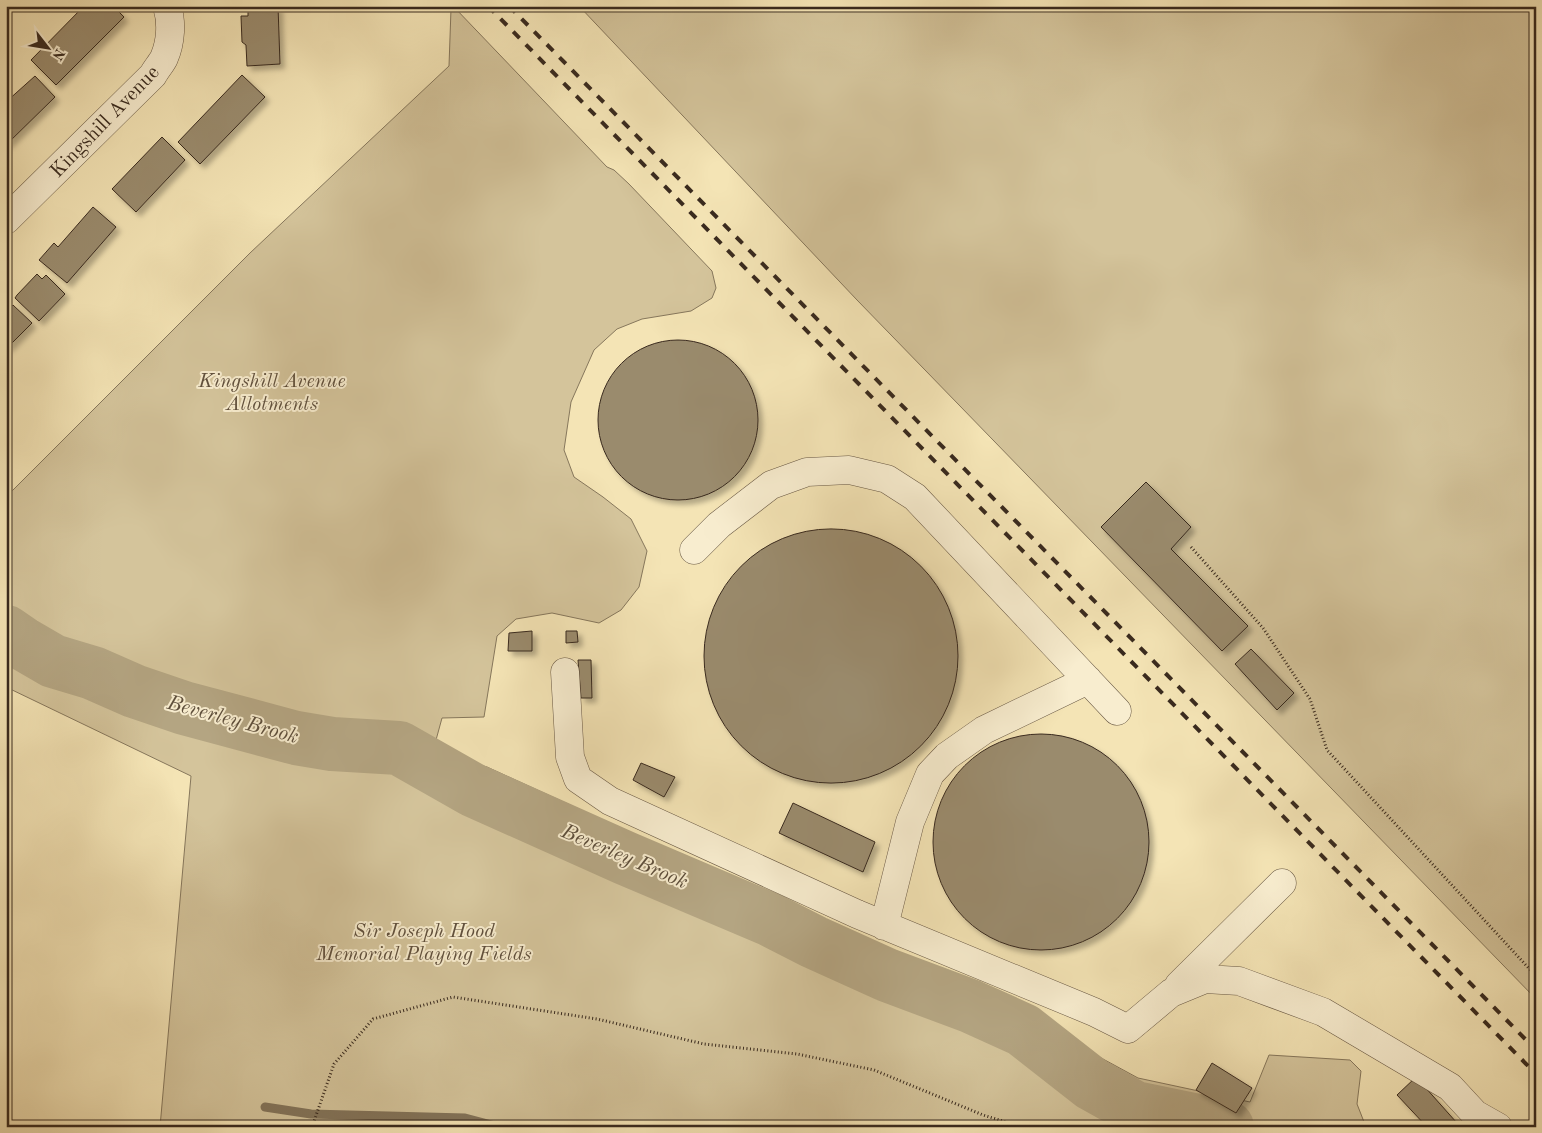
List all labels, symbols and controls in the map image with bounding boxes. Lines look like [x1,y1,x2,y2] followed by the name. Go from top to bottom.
[22,22,72,72] north arrow
[49,46,67,63] text: N
[47,63,164,182] street label: Kingshill Avenue
[197,372,346,415] park label: Kingshill Avenue Allotments
[164,693,301,748] water label: Beverley Brook
[557,821,691,893] water label: Beverley Brook
[315,922,532,965] park label: Sir Joseph Hood Memorial Playing Fields

